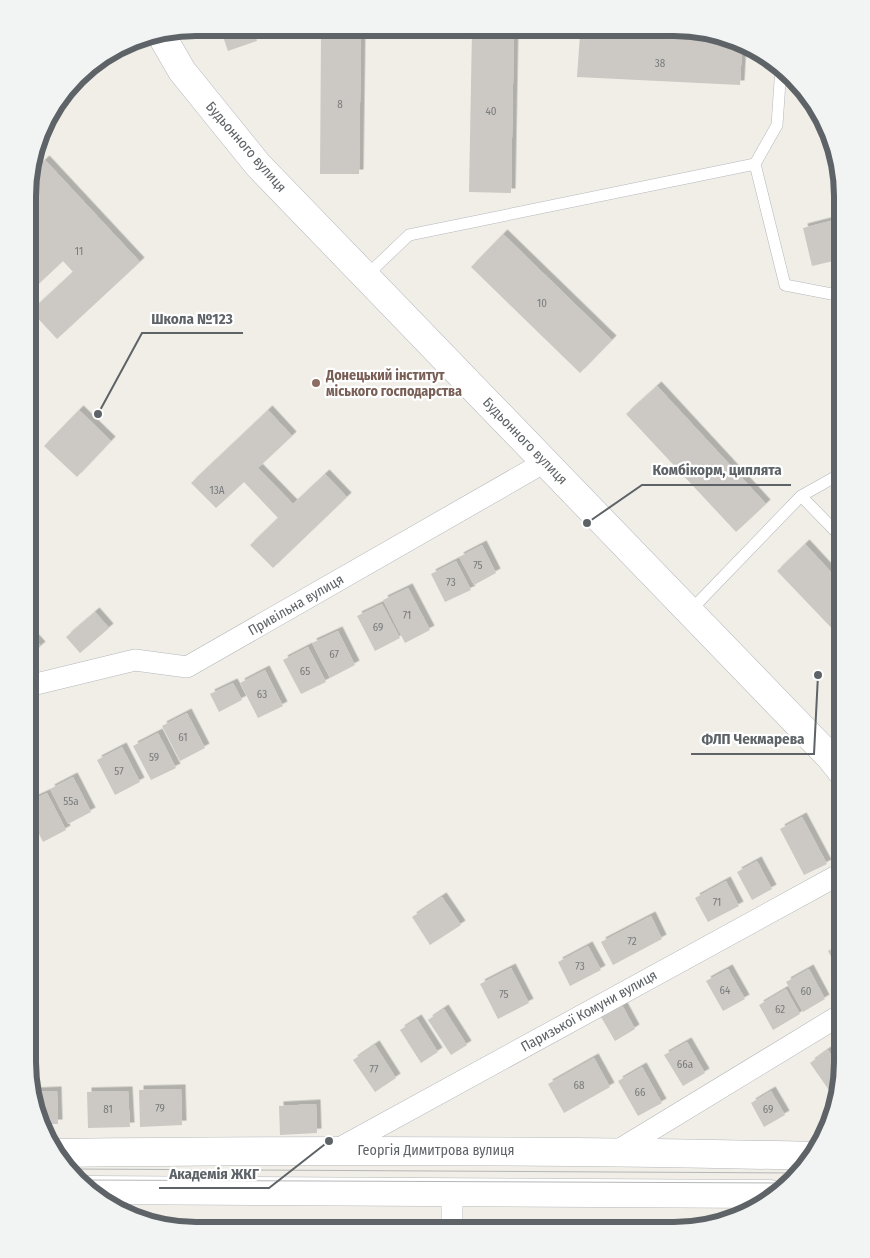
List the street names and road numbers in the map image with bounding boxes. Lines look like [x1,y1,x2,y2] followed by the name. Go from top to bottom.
[202,98,290,196] street label: Будьонного вулиця
[479,394,571,488] street label: Будьонного вулиця
[245,571,347,639] street label: Привільна вулиця
[518,966,660,1056] street label: Паризької Комуни вулиця
[358,1142,514,1159] street label: Георгія Димитрова вулиця

